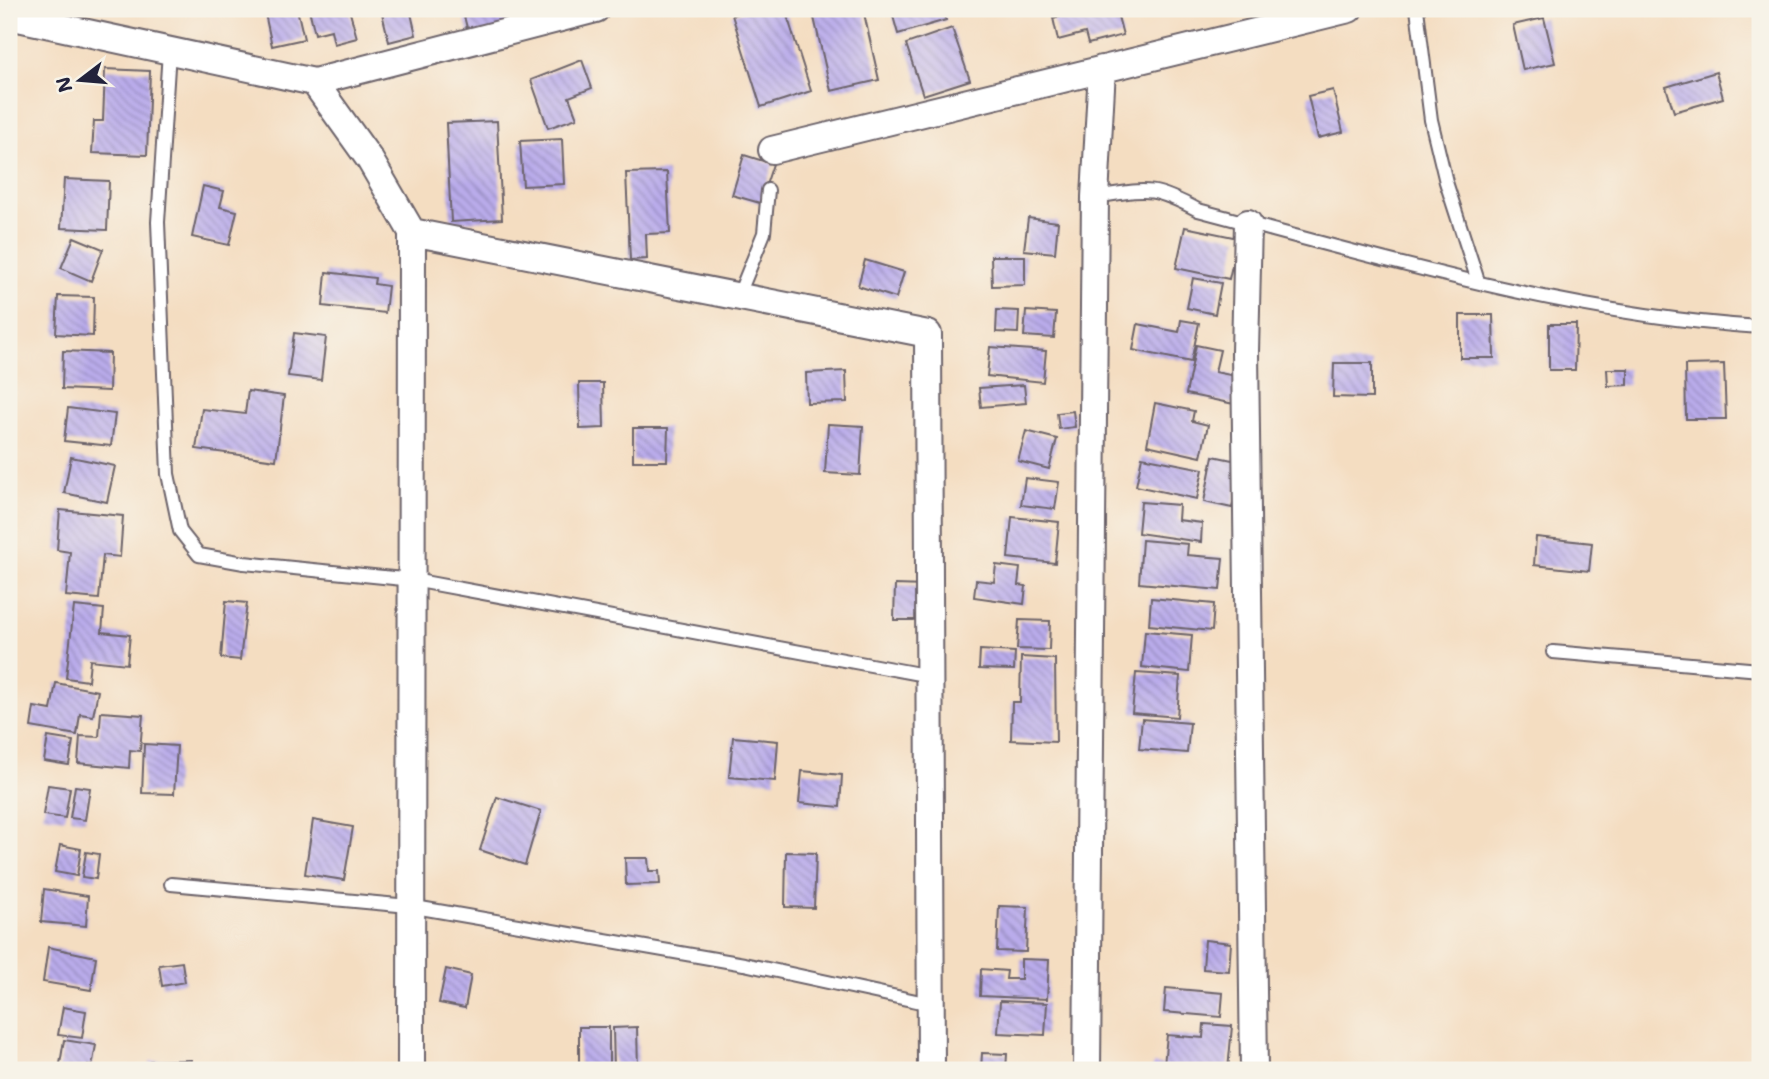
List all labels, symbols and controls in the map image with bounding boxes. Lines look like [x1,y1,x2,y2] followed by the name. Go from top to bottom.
[46,46,116,116] north arrow
[50,74,78,95] text: N

